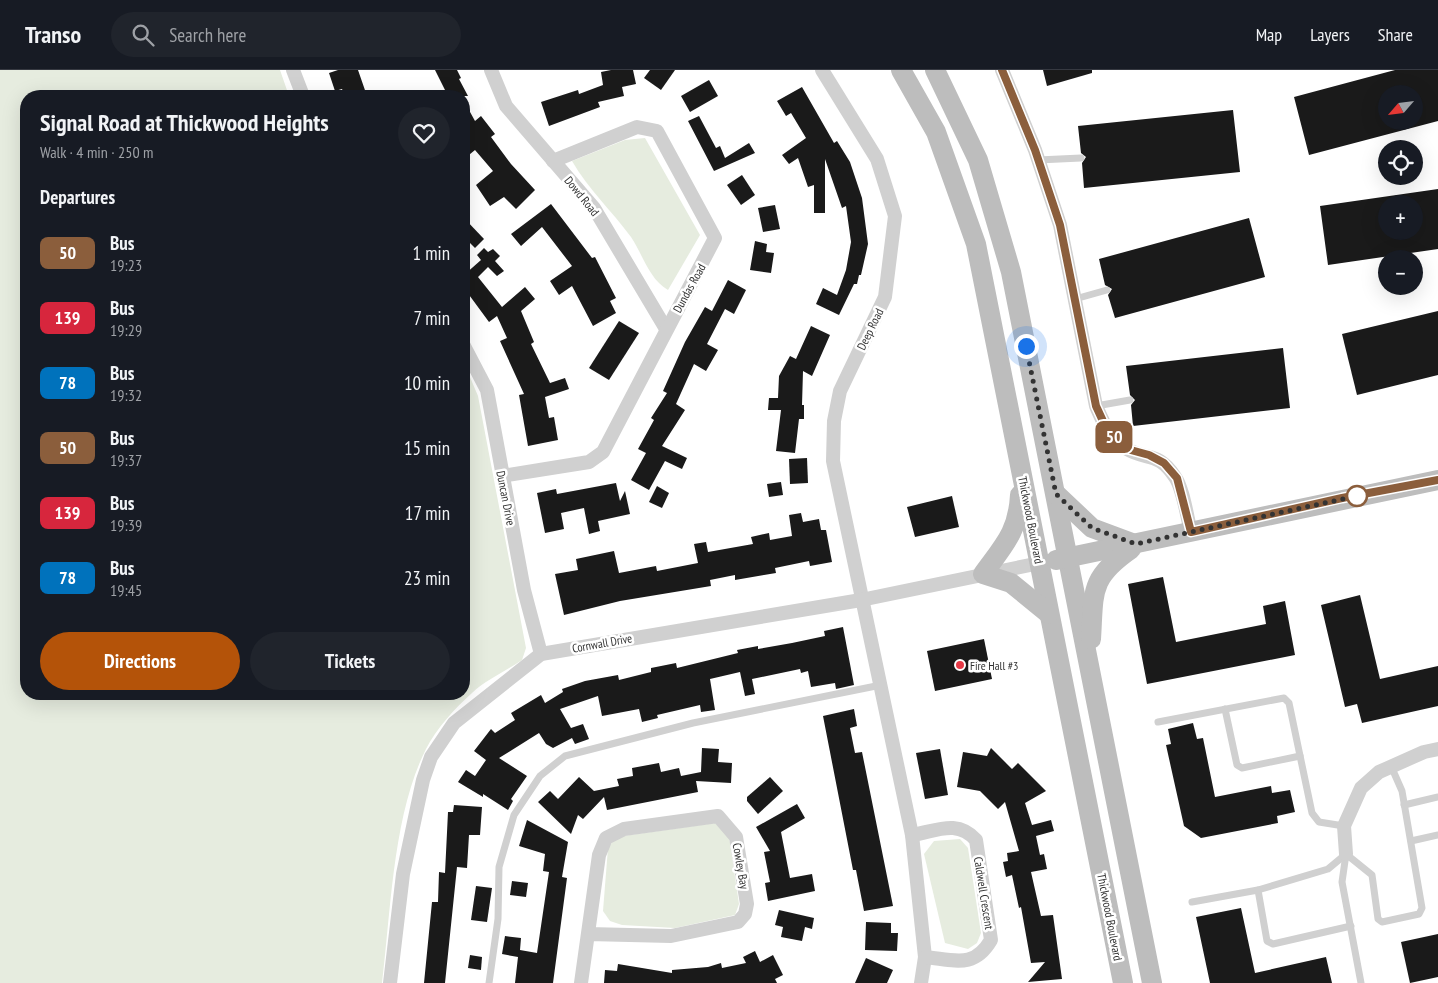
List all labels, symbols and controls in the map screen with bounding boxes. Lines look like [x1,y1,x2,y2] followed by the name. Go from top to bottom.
[111,12,461,57] search box
[25,19,81,50] text: Transo
[129,21,157,49] icon: search
[169,23,246,47] text: Search here
[1256,23,1282,46] text: Map
[1310,23,1350,46] text: Layers
[1378,23,1413,46] text: Share
[1378,85,1422,130] north arrow
[1378,85,1423,295] map controls
[40,107,329,138] text: Signal Road at Thickwood Heights
[398,107,450,159] button: heart
[1378,140,1423,185] button: locate
[40,142,153,162] text: Walk · 4 min · 250 m
[561,173,603,219] street label: Dowd Road
[40,185,115,209] text: Departures
[1378,195,1423,240] button: +
[110,231,134,255] text: Bus
[59,241,76,264] text: 50
[413,241,450,265] text: 1 min
[1378,250,1423,295] button: −
[110,255,142,275] text: 19:23
[669,261,709,315] street label: Dundas Road
[110,296,134,320] text: Bus
[55,306,80,329] text: 139
[413,306,450,330] text: 7 min
[854,306,886,352] street label: Deep Road
[110,320,142,340] text: 19:29
[1014,334,1039,359] your location
[110,361,134,385] text: Bus
[59,371,76,394] text: 78
[404,371,450,395] text: 10 min
[110,385,142,405] text: 19:32
[1092,421,1136,453] line badge: 50
[1105,425,1123,448] text: 50
[110,426,134,450] text: Bus
[59,436,76,459] text: 50
[404,436,450,460] text: 15 min
[110,450,142,470] text: 19:37
[493,469,519,527] street label: Duncan Drive
[1015,475,1047,565] street label: Thickwood Boulevard
[1346,485,1368,507] unlabelled marker
[110,491,134,515] text: Bus
[55,501,80,524] text: 139
[405,501,450,525] text: 17 min
[110,515,142,535] text: 19:39
[110,556,134,580] text: Bus
[59,566,76,589] text: 78
[404,566,450,590] text: 23 min
[110,580,142,600] text: 19:45
[571,630,633,656] street label: Cornwall Drive
[40,632,240,690] button: Directions
[250,632,450,690] button: Tickets
[970,658,1019,673] place label: Fire Hall #3
[954,659,966,671] marker: Fire Hall #3
[730,842,753,891] street label: Cowley Bay
[971,856,997,931] street label: Caldwell Crescent
[1094,872,1126,962] street label: Thickwood Boulevard

